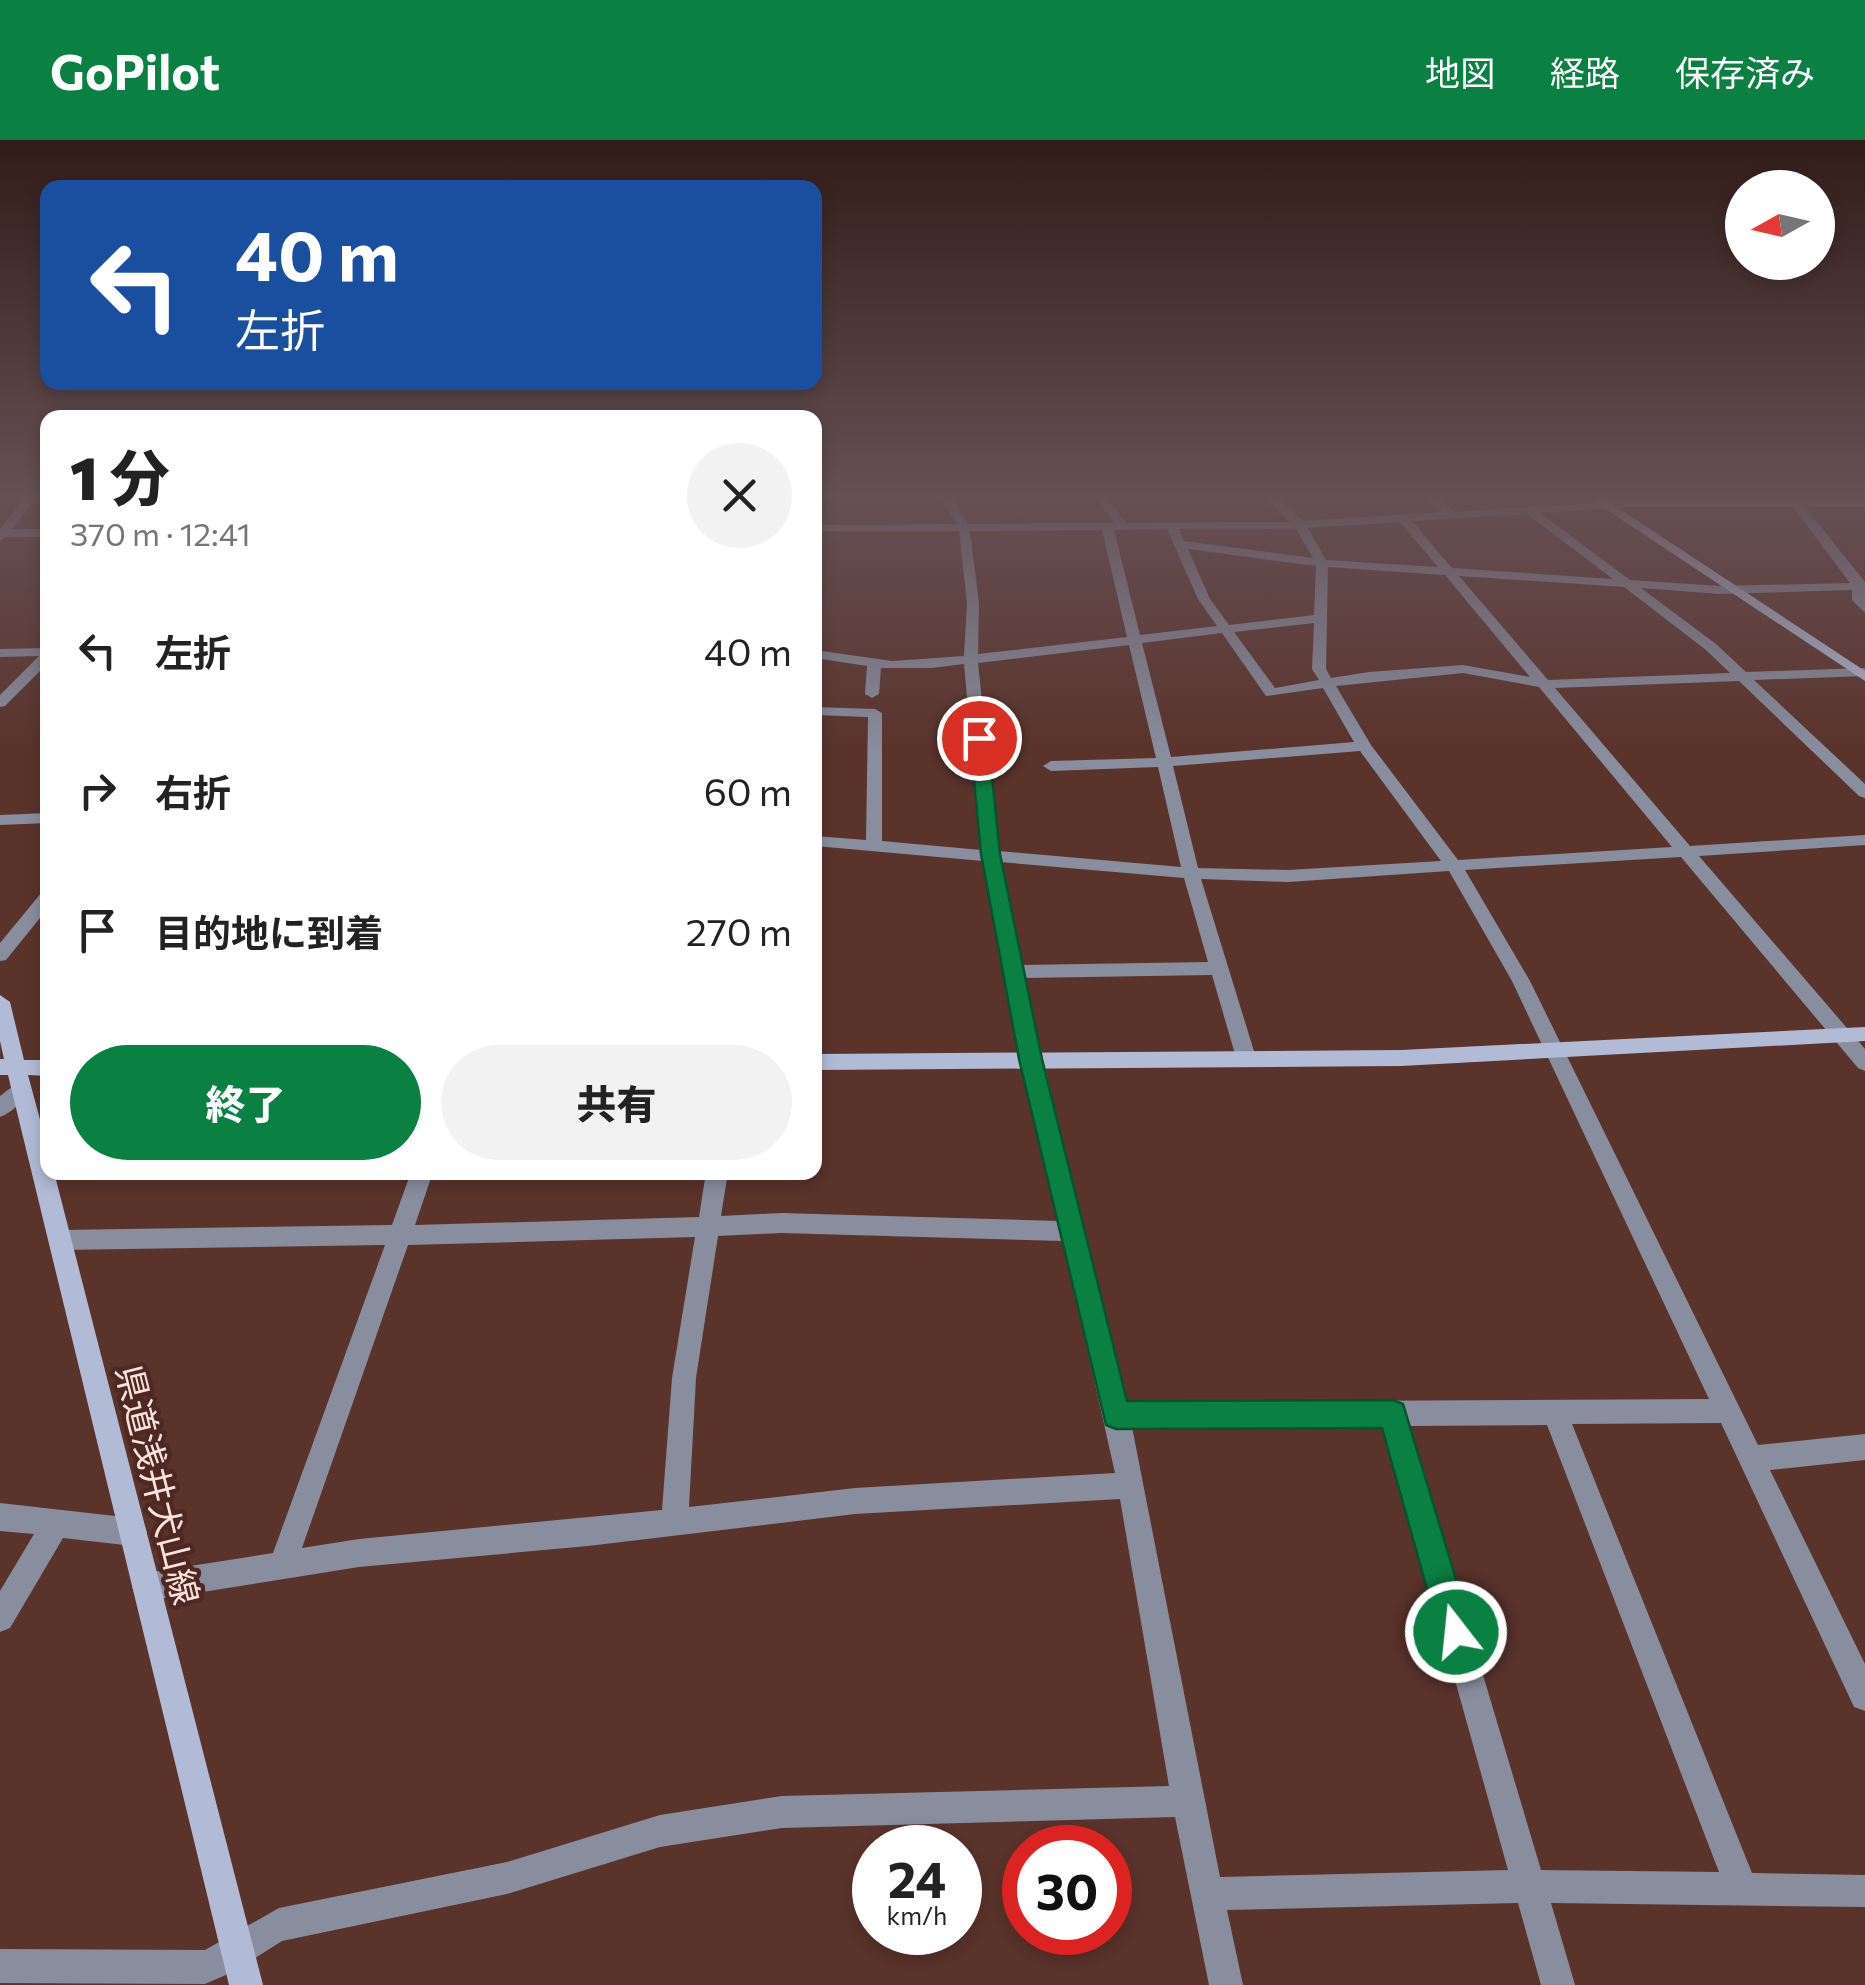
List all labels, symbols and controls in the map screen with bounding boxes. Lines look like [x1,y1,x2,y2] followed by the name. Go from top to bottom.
[50,41,220,100] text: GoPilot
[1425,50,1495,93] text: 地図
[1550,50,1620,93] text: 経路
[1675,50,1815,93] text: 保存済み
[1725,170,1835,280] north arrow
[1725,170,1835,280] map controls
[235,210,399,295] text: 40 m
[70,220,200,350] icon: left
[235,301,325,356] text: 左折
[70,439,169,512] text: 1 分
[687,443,792,548] button: close
[70,513,251,553] text: 370 m · 12:41
[70,623,125,678] icon: left
[704,627,792,674] text: 40 m
[155,628,231,675] text: 左折
[937,696,1022,781] pin
[952,711,1007,766] icon: arrive
[70,763,125,818] icon: right
[704,767,792,814] text: 60 m
[155,768,231,815] text: 右折
[70,903,125,958] icon: arrive
[686,907,792,954] text: 270 m
[155,908,383,955] text: 目的地に到着
[70,1045,421,1160] button: 終了
[441,1045,792,1160] button: 共有
[109,1360,210,1608] street label: 県道浅井犬山線
[1404,1580,1508,1684] position arrow
[1002,1825,1132,1955] speed limit sign: 30
[888,1847,946,1908] text: 24
[887,1900,947,1930] text: km/h

